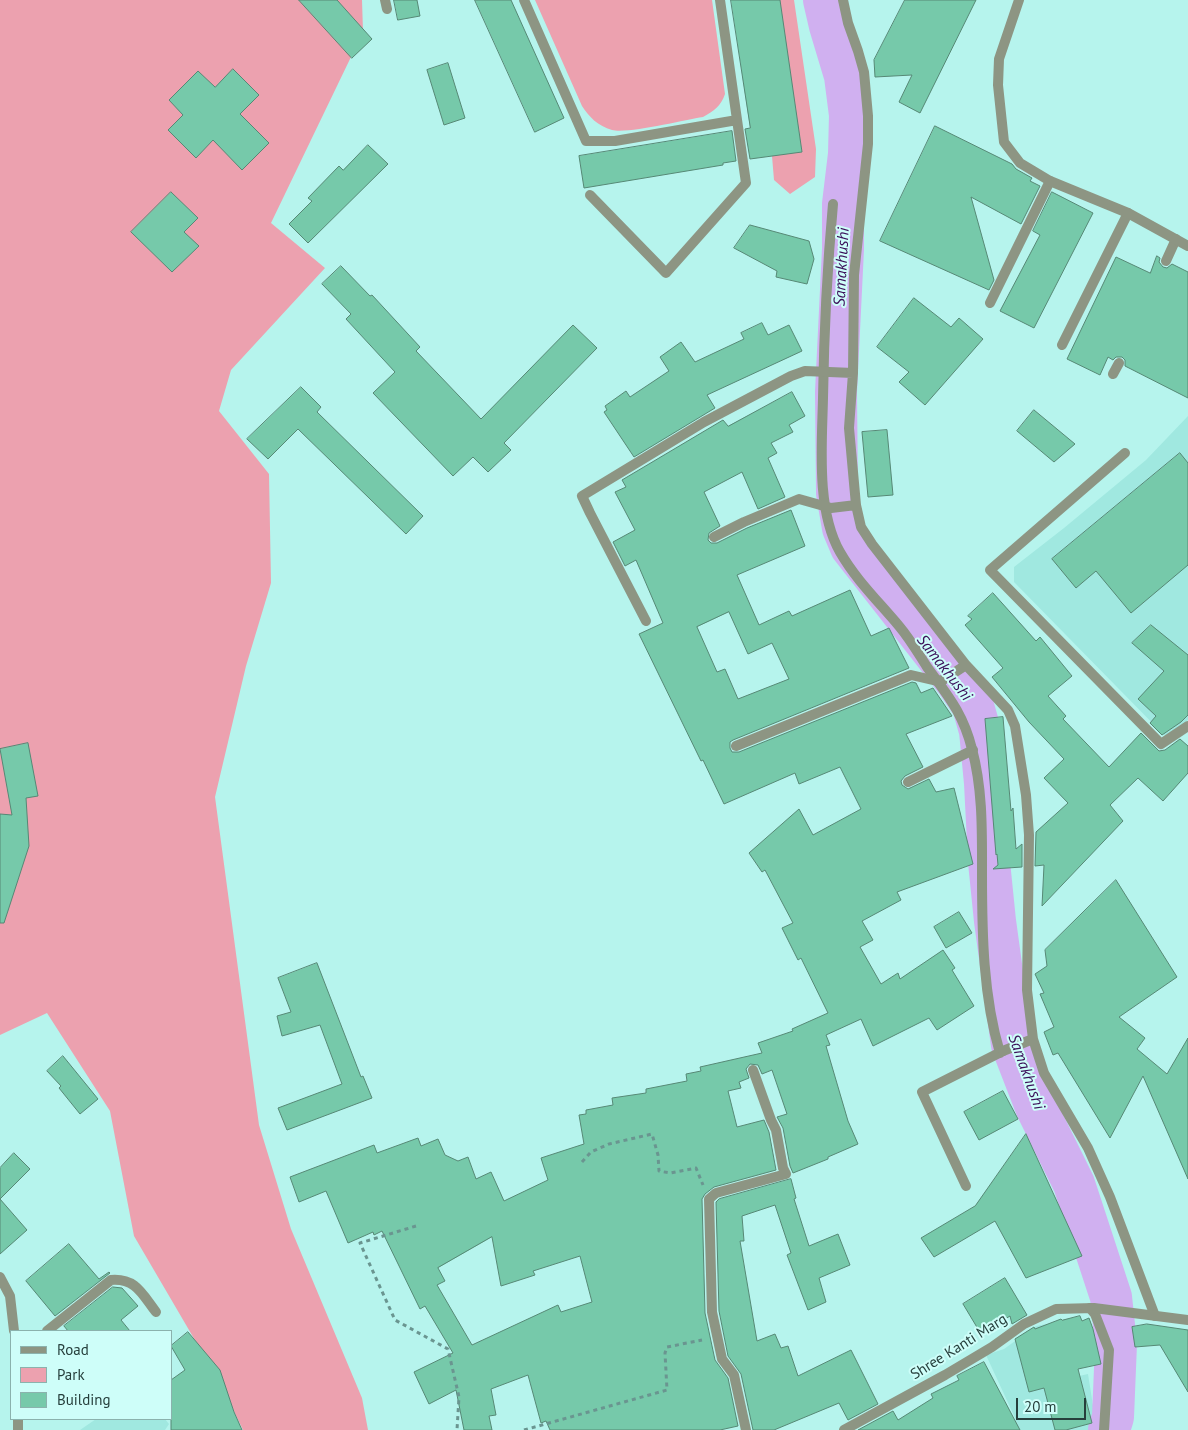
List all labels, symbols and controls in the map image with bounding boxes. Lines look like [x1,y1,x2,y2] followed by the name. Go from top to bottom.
[830,227,854,307] water label: Samakhushi
[912,631,976,705] water label: Samakhushi
[1004,1032,1048,1112] water label: Samakhushi
[907,1310,1011,1384] street label: Shree Kanti Marg
[10,1330,172,1420] legend
[57,1340,89,1359] text: Road
[57,1365,85,1384] text: Park
[1018,1388,1088,1420] scale bar
[57,1390,111,1409] text: Building
[1024,1397,1057,1416] text: 20 m

